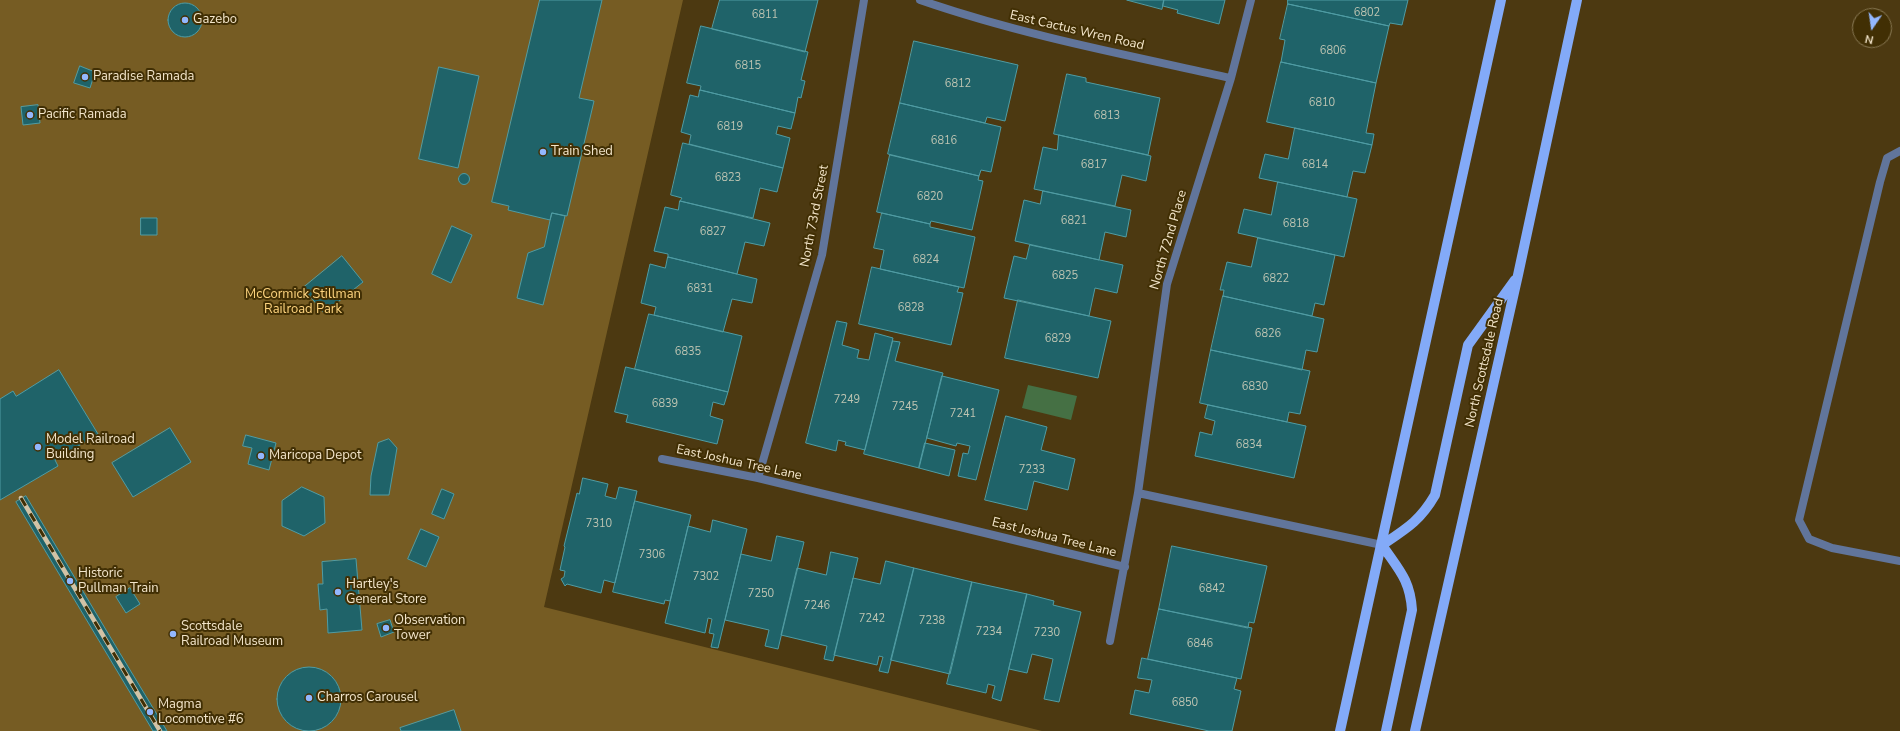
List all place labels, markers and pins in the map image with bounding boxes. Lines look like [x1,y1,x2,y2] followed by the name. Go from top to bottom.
[193,12,237,28] place label: Gazebo
[180,15,190,25] marker: Gazebo
[93,69,194,85] place label: Paradise Ramada
[80,72,90,82] marker: Paradise Ramada
[38,107,127,123] place label: Pacific Ramada
[25,110,35,120] marker: Pacific Ramada
[551,144,613,160] place label: Train Shed
[538,147,548,157] marker: Train Shed
[46,432,135,463] place label: Model Railroad Building
[33,442,43,452] marker: Model Railroad Building
[269,448,361,464] place label: Maricopa Depot
[256,451,266,461] marker: Maricopa Depot
[78,566,159,597] place label: Historic Pullman Train
[65,576,75,586] marker: Historic Pullman Train
[346,577,426,608] place label: Hartley's General Store
[333,587,343,597] marker: Hartley's General Store
[394,613,465,644] place label: Observation Tower
[181,619,283,650] place label: Scottsdale Railroad Museum
[381,623,391,633] marker: Observation Tower
[168,629,178,639] marker: Scottsdale Railroad Museum
[317,690,418,706] place label: Charros Carousel
[304,693,314,703] marker: Charros Carousel
[158,697,244,728] place label: Magma Locomotive #6
[145,707,155,717] marker: Magma Locomotive #6

